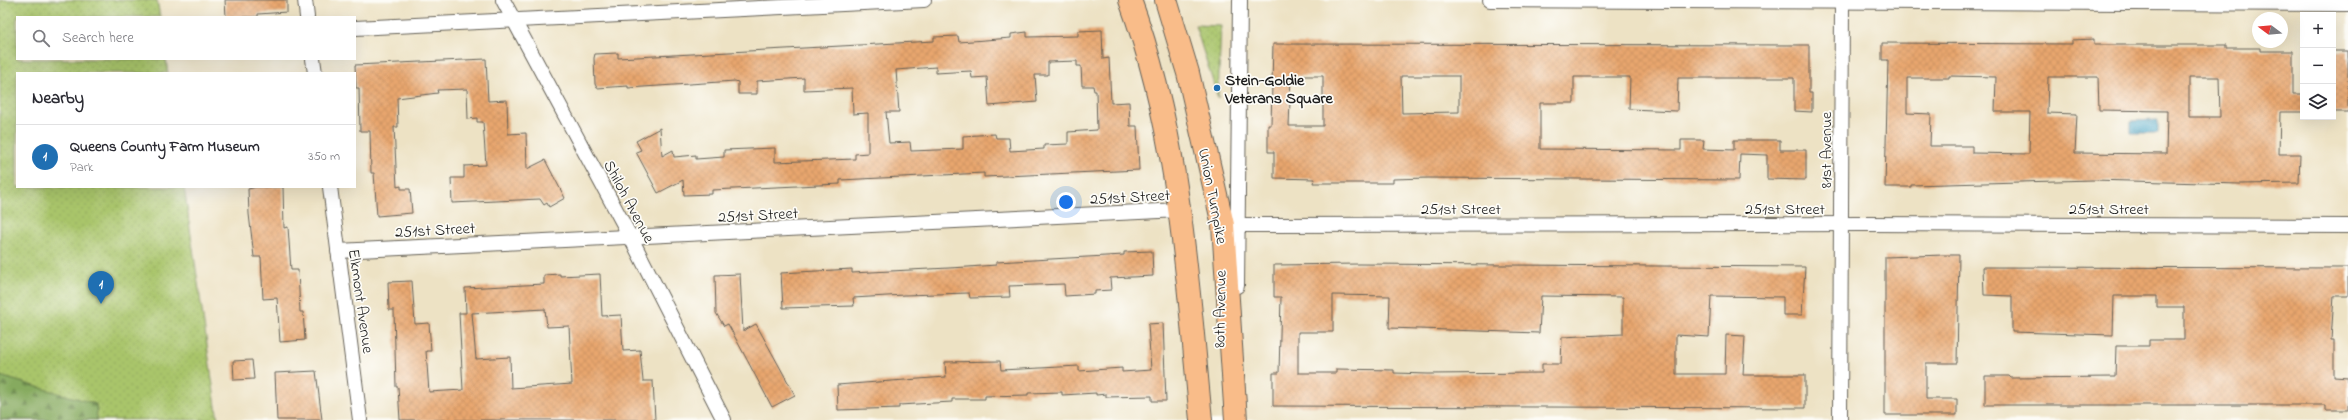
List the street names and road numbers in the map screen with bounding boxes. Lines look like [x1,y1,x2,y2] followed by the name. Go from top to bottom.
[1815,111,1839,188] street label: 81st Avenue
[1191,146,1233,247] street label: Union Turnpike
[596,156,661,248] street label: Shiloh Avenue
[1090,184,1171,212] street label: 251st Street
[1421,198,1502,222] street label: 251st Street
[1745,198,1826,222] street label: 251st Street
[2069,198,2150,222] street label: 251st Street
[718,202,799,230] street label: 251st Street
[395,217,476,245] street label: 251st Street
[341,248,379,356] street label: Elkmont Avenue
[1208,269,1234,348] street label: 80th Avenue

